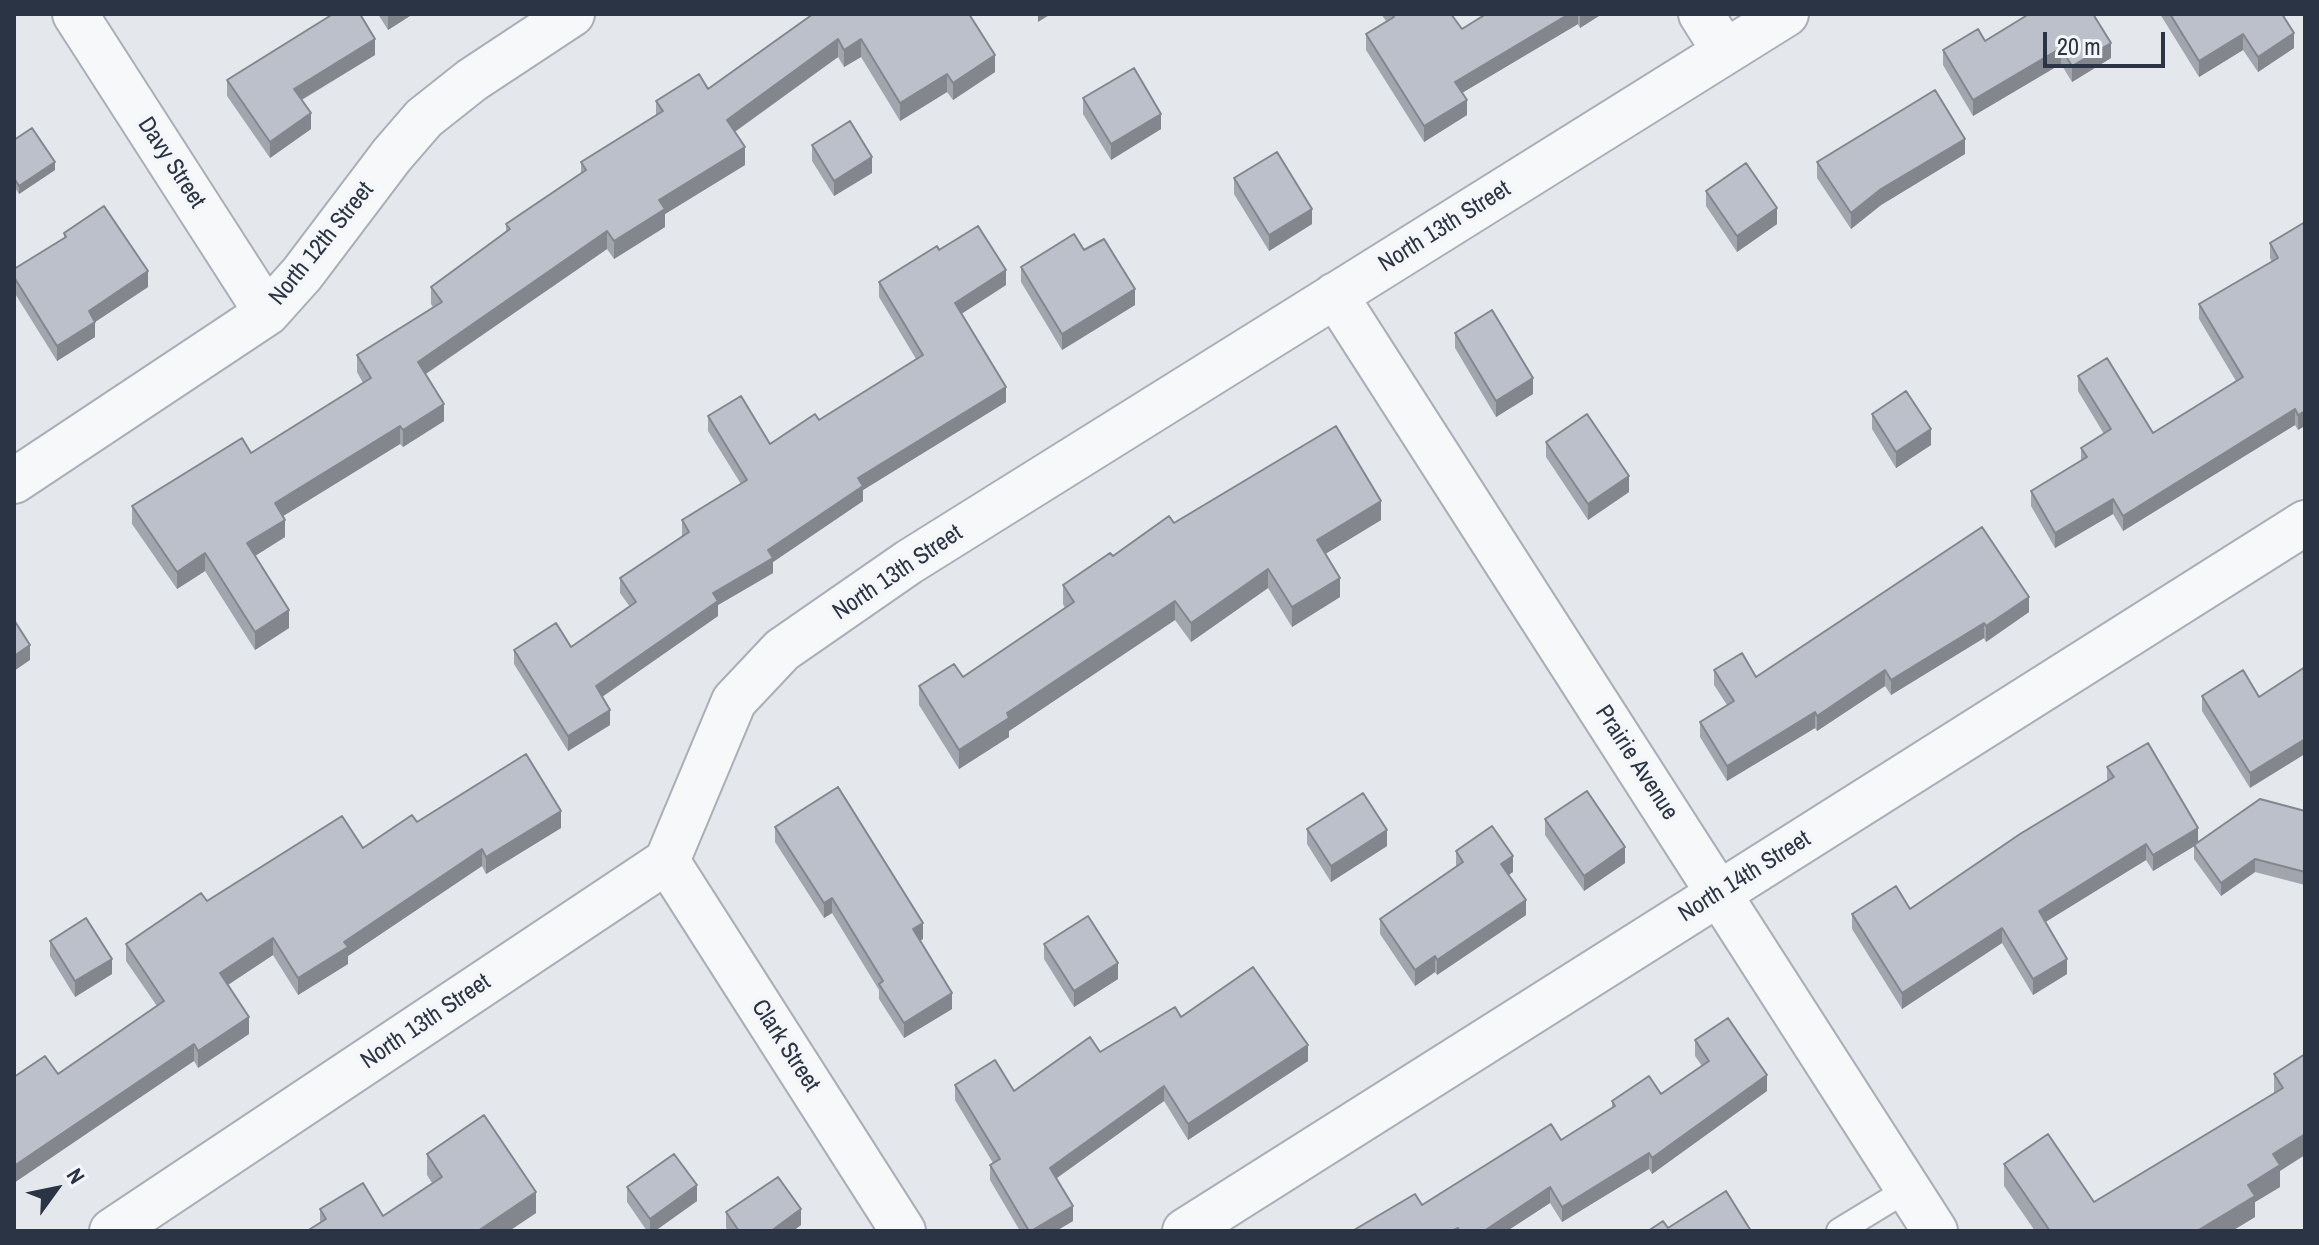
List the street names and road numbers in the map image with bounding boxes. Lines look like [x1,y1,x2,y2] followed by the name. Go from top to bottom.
[131,112,211,214] street label: Davy Street
[1374,175,1516,279] street label: North 13th Street
[264,177,380,311] street label: North 12th Street
[828,519,968,627] street label: North 13th Street
[1588,700,1684,826] street label: Prairie Avenue
[1674,825,1816,929] street label: North 14th Street
[356,968,496,1076] street label: North 13th Street
[745,995,825,1097] street label: Clark Street

